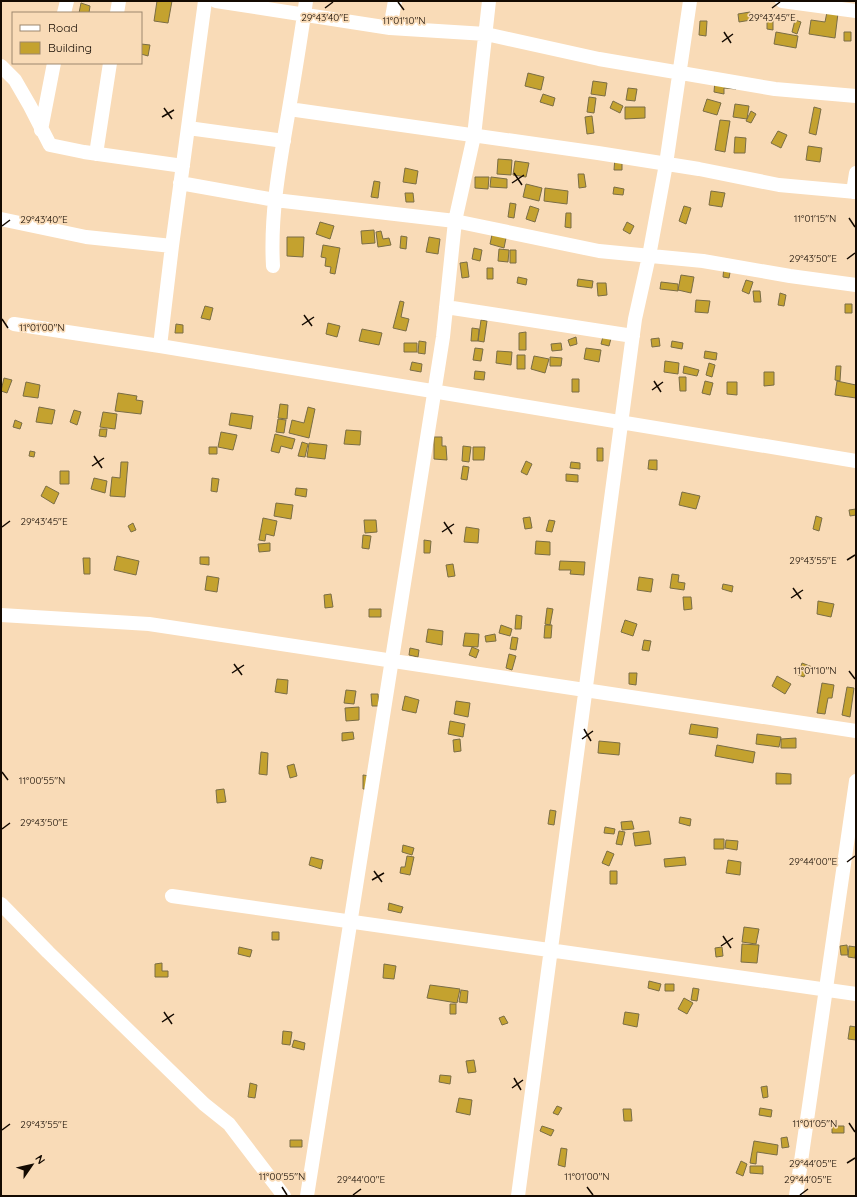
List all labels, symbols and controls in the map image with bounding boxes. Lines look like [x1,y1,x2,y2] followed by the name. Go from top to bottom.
[301,11,349,24] text: 29°43'40"E
[748,11,796,24] text: 29°43'45"E
[12,12,142,64] legend
[382,14,426,27] text: 11°01'10"N
[48,20,78,35] text: Road
[48,40,92,55] text: Building
[794,212,836,225] text: 11°01'15"N
[20,213,68,226] text: 29°43'40"E
[789,252,837,265] text: 29°43'50"E
[19,321,65,334] text: 11°01'00"N
[20,515,68,528] text: 29°43'45"E
[789,554,837,567] text: 29°43'55"E
[793,664,837,677] text: 11°01'10"N
[19,774,65,787] text: 11°00'55"N
[20,816,68,829] text: 29°43'50"E
[789,855,837,868] text: 29°44'00"E
[793,1117,837,1130] text: 11°01'05"N
[20,1118,68,1131] text: 29°43'55"E
[12,1145,52,1185] north arrow
[32,1152,48,1167] text: N
[789,1157,837,1170] text: 29°44'05"E
[259,1170,305,1183] text: 11°00'55"N
[564,1170,610,1183] text: 11°01'00"N
[337,1173,385,1186] text: 29°44'00"E
[784,1173,832,1186] text: 29°44'05"E

